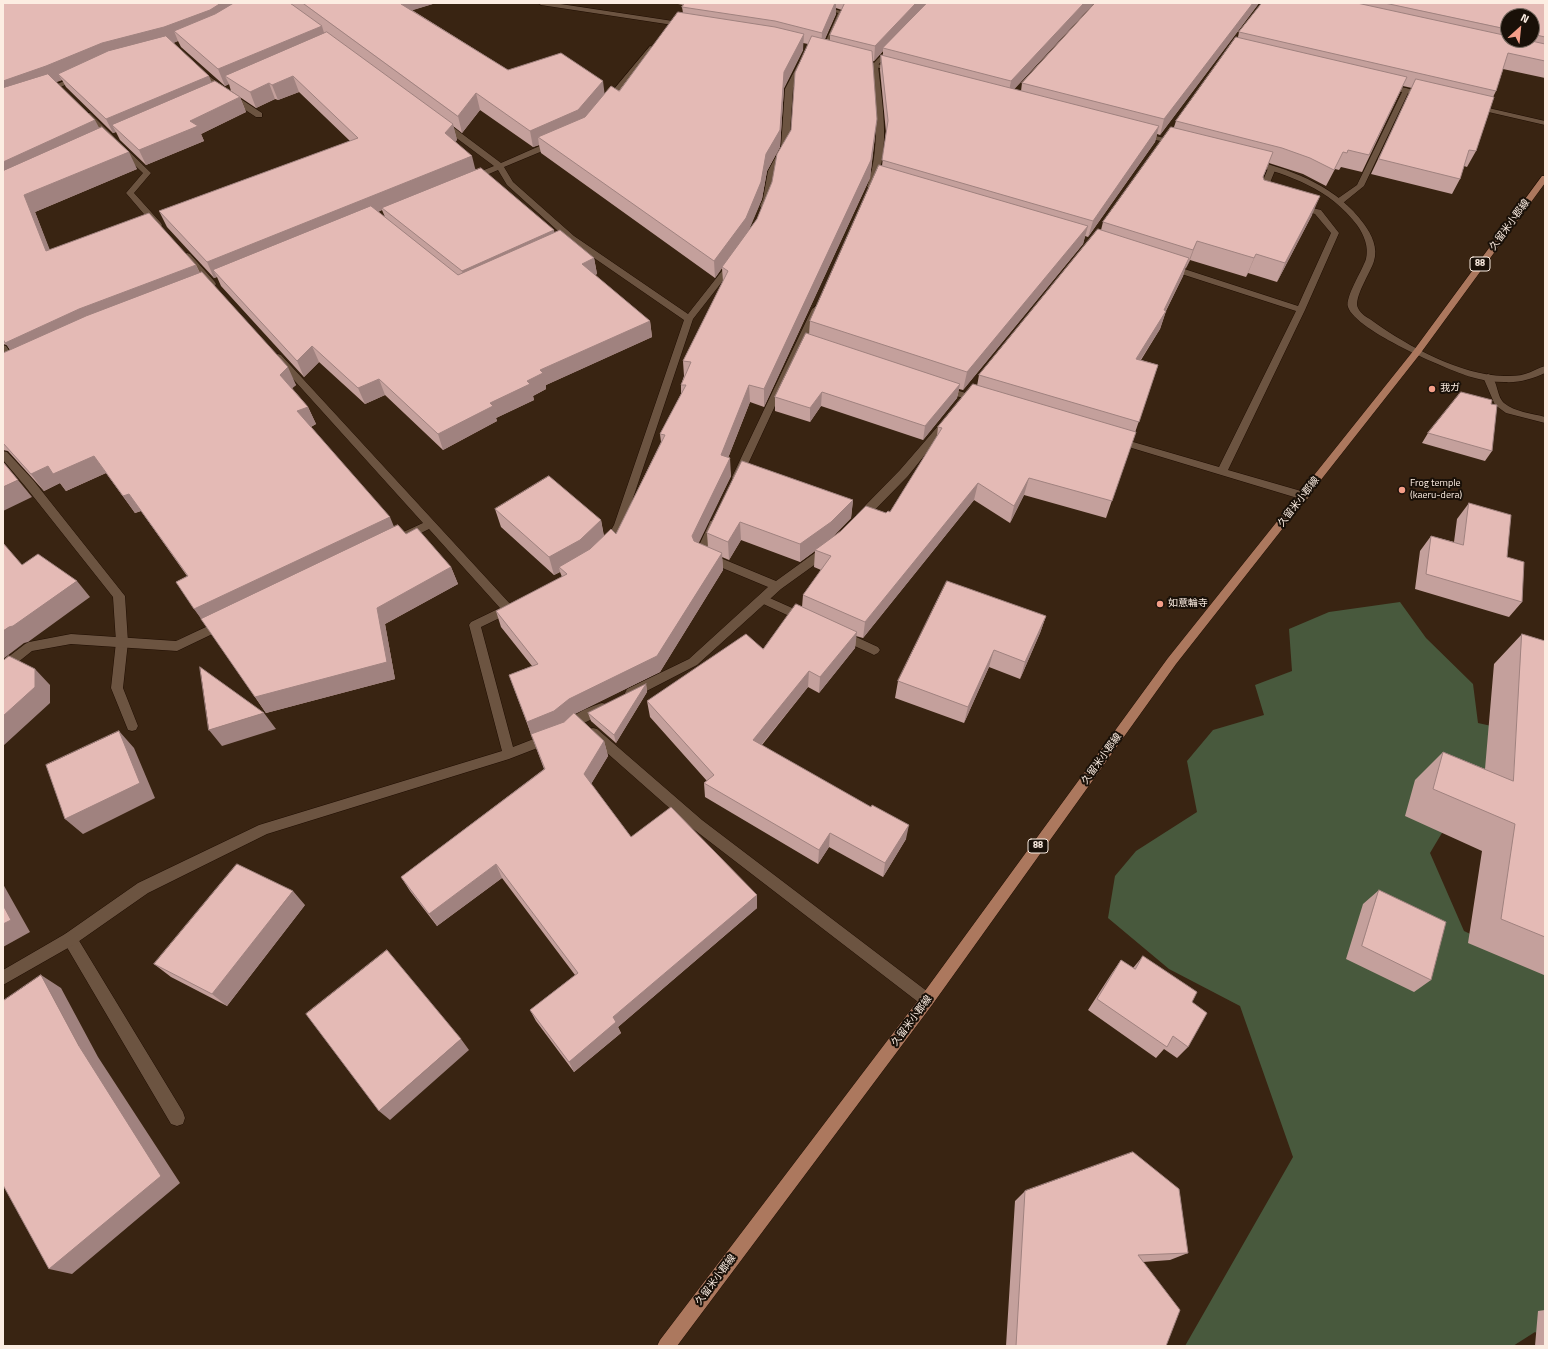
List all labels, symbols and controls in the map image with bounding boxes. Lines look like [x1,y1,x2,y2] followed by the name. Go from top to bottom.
[1500,8,1540,48] north arrow
[1518,9,1532,27] text: N
[1488,197,1532,253] street label: 久留米小郡線
[1470,257,1490,271] road number: 88
[1440,383,1460,395] place label: 我ガ
[1427,384,1437,394] marker: 我ガ
[1276,475,1322,529] street label: 久留米小郡線
[1410,478,1462,502] place label: Frog temple (kaeru-dera)
[1397,485,1407,495] marker: Frog temple (kaeru-dera)
[1168,598,1208,610] place label: 如意輪寺
[1155,599,1165,609] marker: 如意輪寺
[1080,731,1124,787] street label: 久留米小郡線
[1028,839,1048,853] road number: 88
[889,993,935,1049] street label: 久留米小郡線
[693,1252,739,1308] street label: 久留米小郡線

